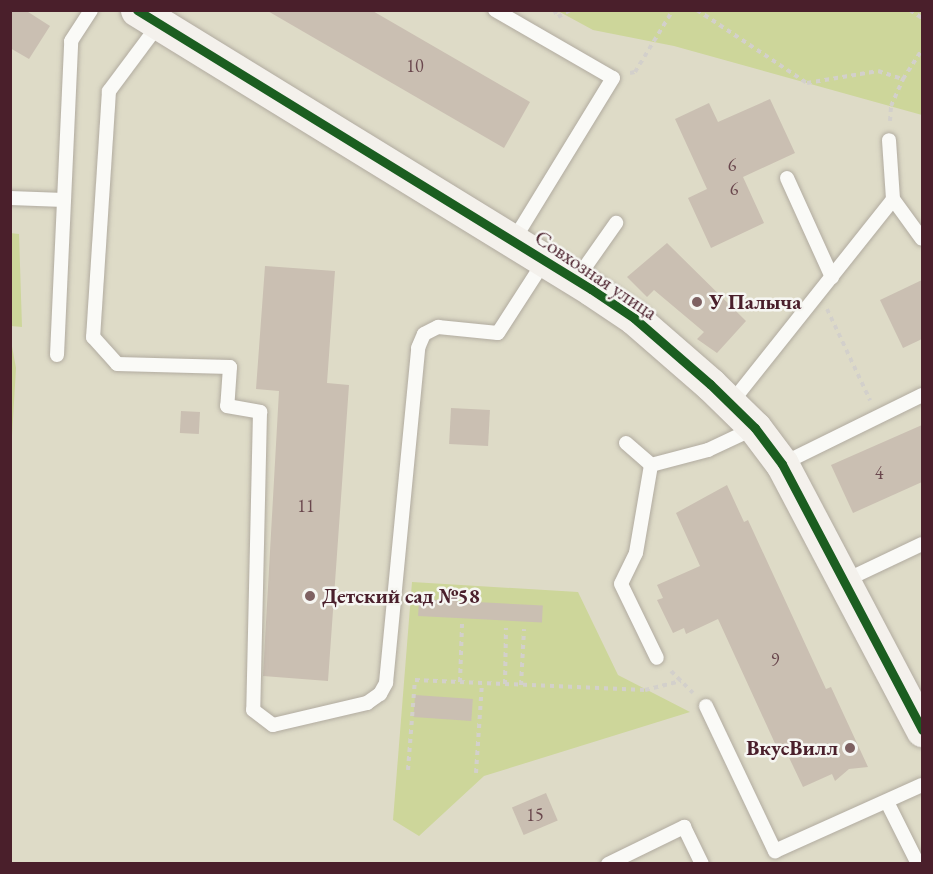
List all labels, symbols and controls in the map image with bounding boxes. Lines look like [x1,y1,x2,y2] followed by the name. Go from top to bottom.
[406,55,424,77] house number: 10
[728,154,736,176] house number: 6
[730,178,738,200] house number: 6
[530,225,662,325] street label: Совхозная улица
[709,289,801,315] place label: У Палыча
[690,295,704,309] marker: У Палыча
[875,462,883,484] house number: 4
[297,495,315,517] house number: 11
[322,583,480,609] place label: Детский сад №58
[303,589,317,603] marker: Детский сад №58
[771,649,779,671] house number: 9
[746,735,838,761] place label: ВкусВилл
[843,741,857,755] marker: ВкусВилл
[526,804,544,826] house number: 15

